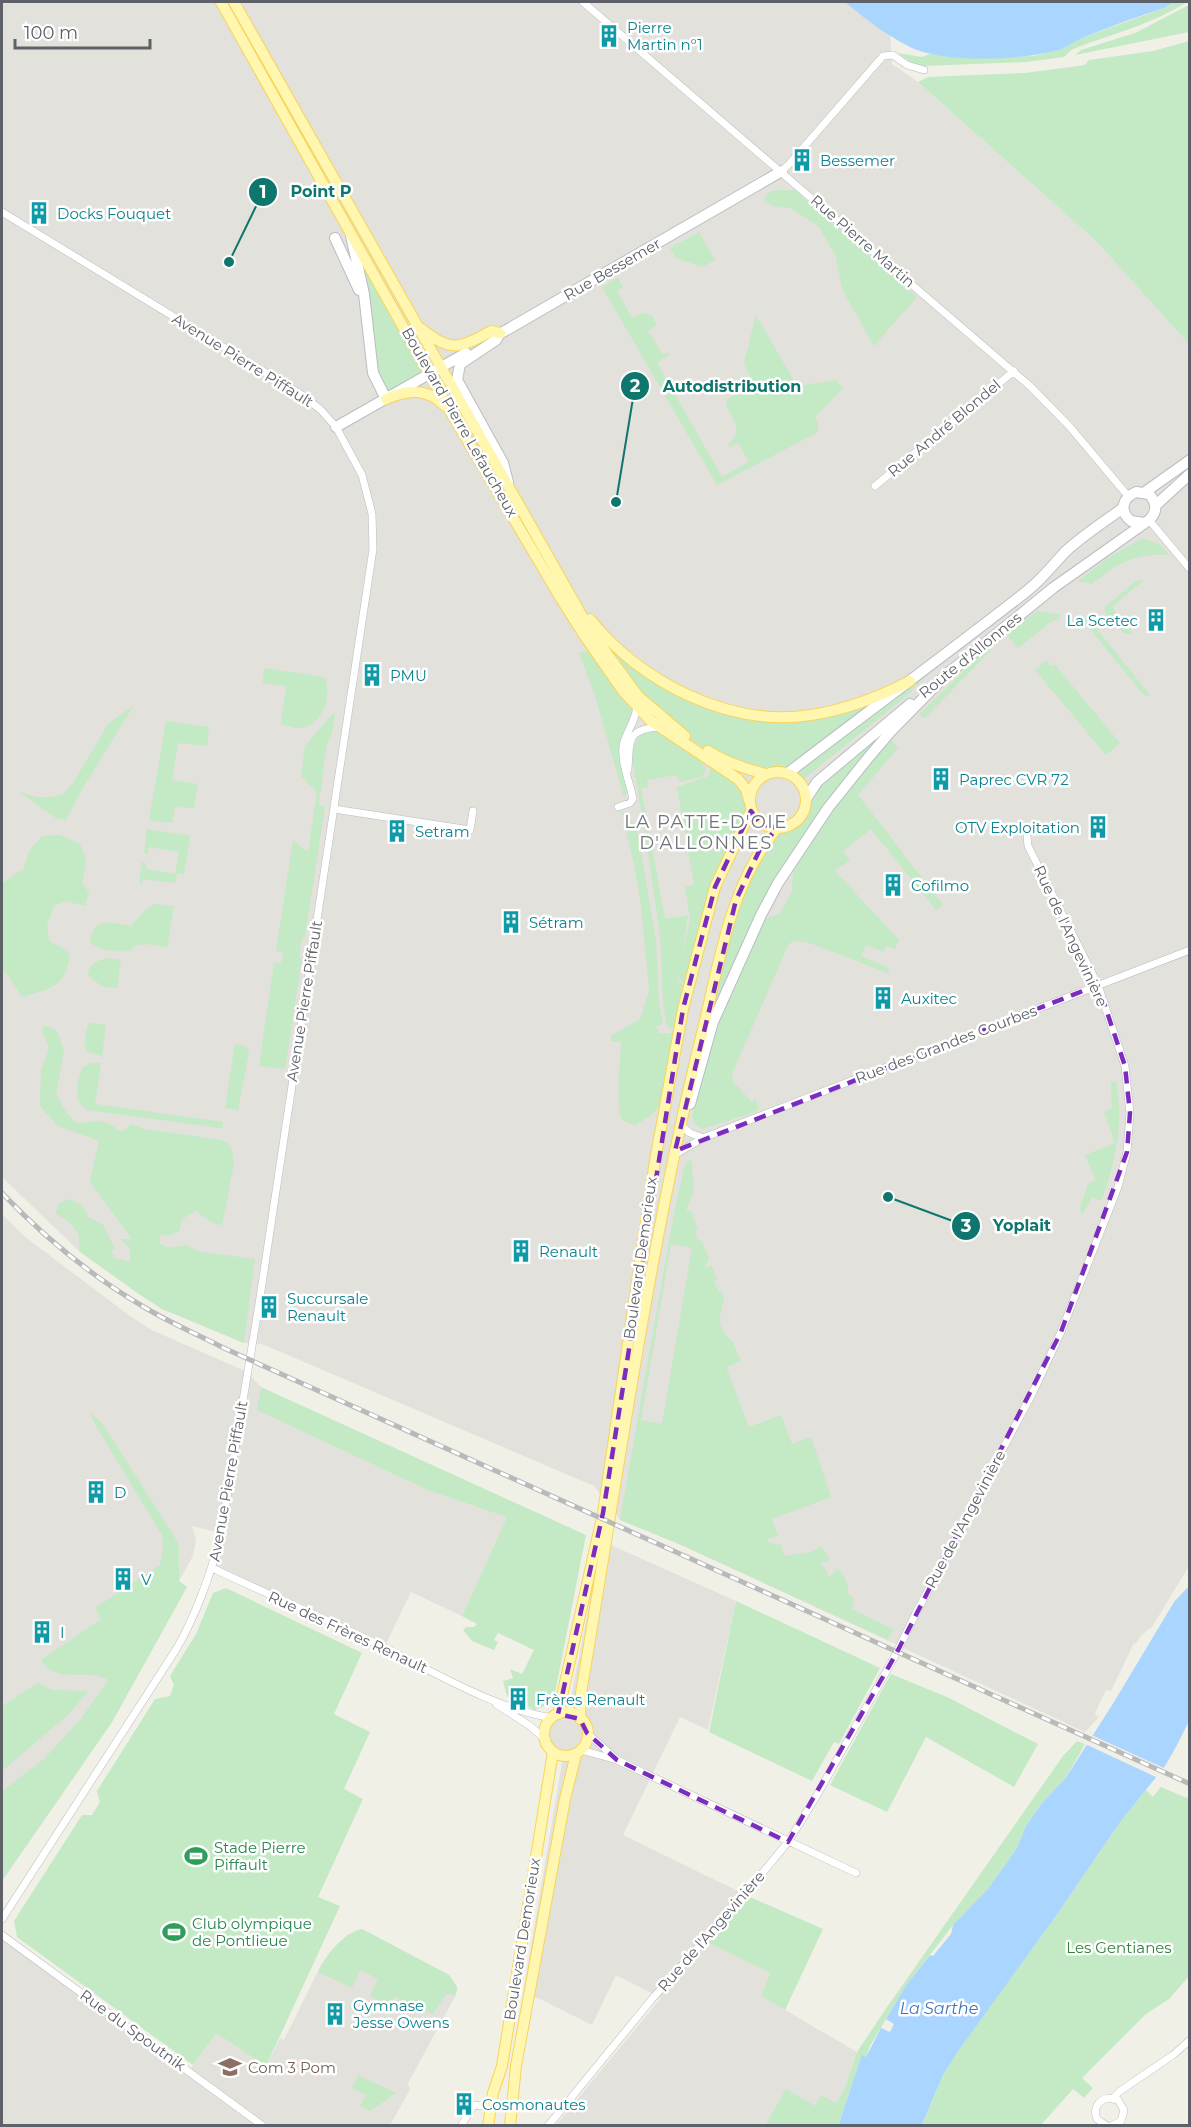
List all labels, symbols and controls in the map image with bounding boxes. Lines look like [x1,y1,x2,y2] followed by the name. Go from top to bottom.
[15,12,150,50] scale bar
[627,18,703,54] place label: Pierre Martin n°1
[24,22,78,44] text: 100 m
[596,23,622,49] building icon: Pierre Martin n°1
[789,147,815,173] building icon: Bessemer
[820,151,895,170] place label: Bessemer
[248,175,364,209] callout: Point P
[259,181,267,203] text: 1
[290,182,352,201] text: Point P
[807,190,919,292] street label: Rue Pierre Martin
[26,200,52,226] building icon: Docks Fouquet
[57,204,171,223] place label: Docks Fouquet
[560,234,664,304] street label: Rue Bessemer
[169,309,317,411] street label: Avenue Pierre Piffault
[398,324,522,520] street label: Boulevard Pierre Lefaucheux
[620,369,813,403] callout: Autodistribution
[630,375,641,397] text: 2
[884,375,1004,481] street label: Rue André Blondel
[662,377,801,396] text: Autodistribution
[1143,607,1169,633] building icon: La Scetec
[915,608,1025,702] street label: Route d'Allonnes
[1066,611,1138,630] place label: La Scetec
[359,662,385,688] building icon: PMU
[390,666,427,685] place label: PMU
[928,766,954,792] building icon: Paprec CVR 72
[959,770,1069,789] place label: Paprec CVR 72
[624,811,788,854] district label: LA PATTE-D'OIE D'ALLONNES
[1085,814,1111,840] building icon: OTV Exploitation
[384,818,410,844] building icon: Setram
[955,818,1080,837] place label: OTV Exploitation
[415,822,470,841] place label: Setram
[1030,862,1112,1010] street label: Rue de l'Angevinière
[880,872,906,898] building icon: Cofilmo
[911,876,969,895] place label: Cofilmo
[498,909,524,935] building icon: Sétram
[529,913,584,932] place label: Sétram
[282,919,326,1083] street label: Avenue Pierre Piffault
[870,985,896,1011] building icon: Auxitec
[901,989,957,1008] place label: Auxitec
[852,1001,1040,1087] street label: Rue des Grandes Courbes
[619,1175,661,1341] street label: Boulevard Demorieux
[951,1209,1063,1243] callout: Yoplait
[960,1215,972,1237] text: 3
[992,1216,1051,1235] text: Yoplait
[508,1238,534,1264] building icon: Renault
[539,1242,598,1261] place label: Renault
[287,1289,368,1325] place label: Succursale Renault
[256,1294,282,1320] building icon: Succursale Renault
[205,1399,251,1563] street label: Avenue Pierre Piffault
[920,1447,1010,1591] street label: Rue de l'Angevinière
[83,1479,109,1505] building icon: D
[114,1483,126,1502] place label: D
[110,1566,136,1592] building icon: V
[141,1570,152,1589] place label: V
[265,1587,431,1677] street label: Rue des Frères Renault
[29,1619,55,1645] building icon: I
[60,1623,65,1642] place label: I
[505,1686,531,1712] building icon: Frères Renault
[536,1690,645,1709] place label: Frères Renault
[214,1838,306,1874] place label: Stade Pierre Piffault
[183,1843,209,1869] sports icon: Stade Pierre Piffault
[500,1856,544,2022] street label: Boulevard Demorieux
[653,1867,769,1995] street label: Rue de l'Angevinière
[192,1914,312,1950] place label: Club olympique de Pontlieue
[161,1919,187,1945] sports icon: Club olympique de Pontlieue
[1066,1938,1172,1957] park label: Les Gentianes
[76,1985,190,2075] street label: Rue du Spoutnik
[352,1996,449,2032] place label: Gymnase Jesse Owens
[900,1999,978,2018] water label: La Sarthe
[322,2001,348,2027] building icon: Gymnase Jesse Owens
[217,2054,243,2080] school or university icon: Com 3 Pom
[248,2058,336,2077] place label: Com 3 Pom
[451,2091,477,2117] building icon: Cosmonautes
[482,2095,586,2114] place label: Cosmonautes

